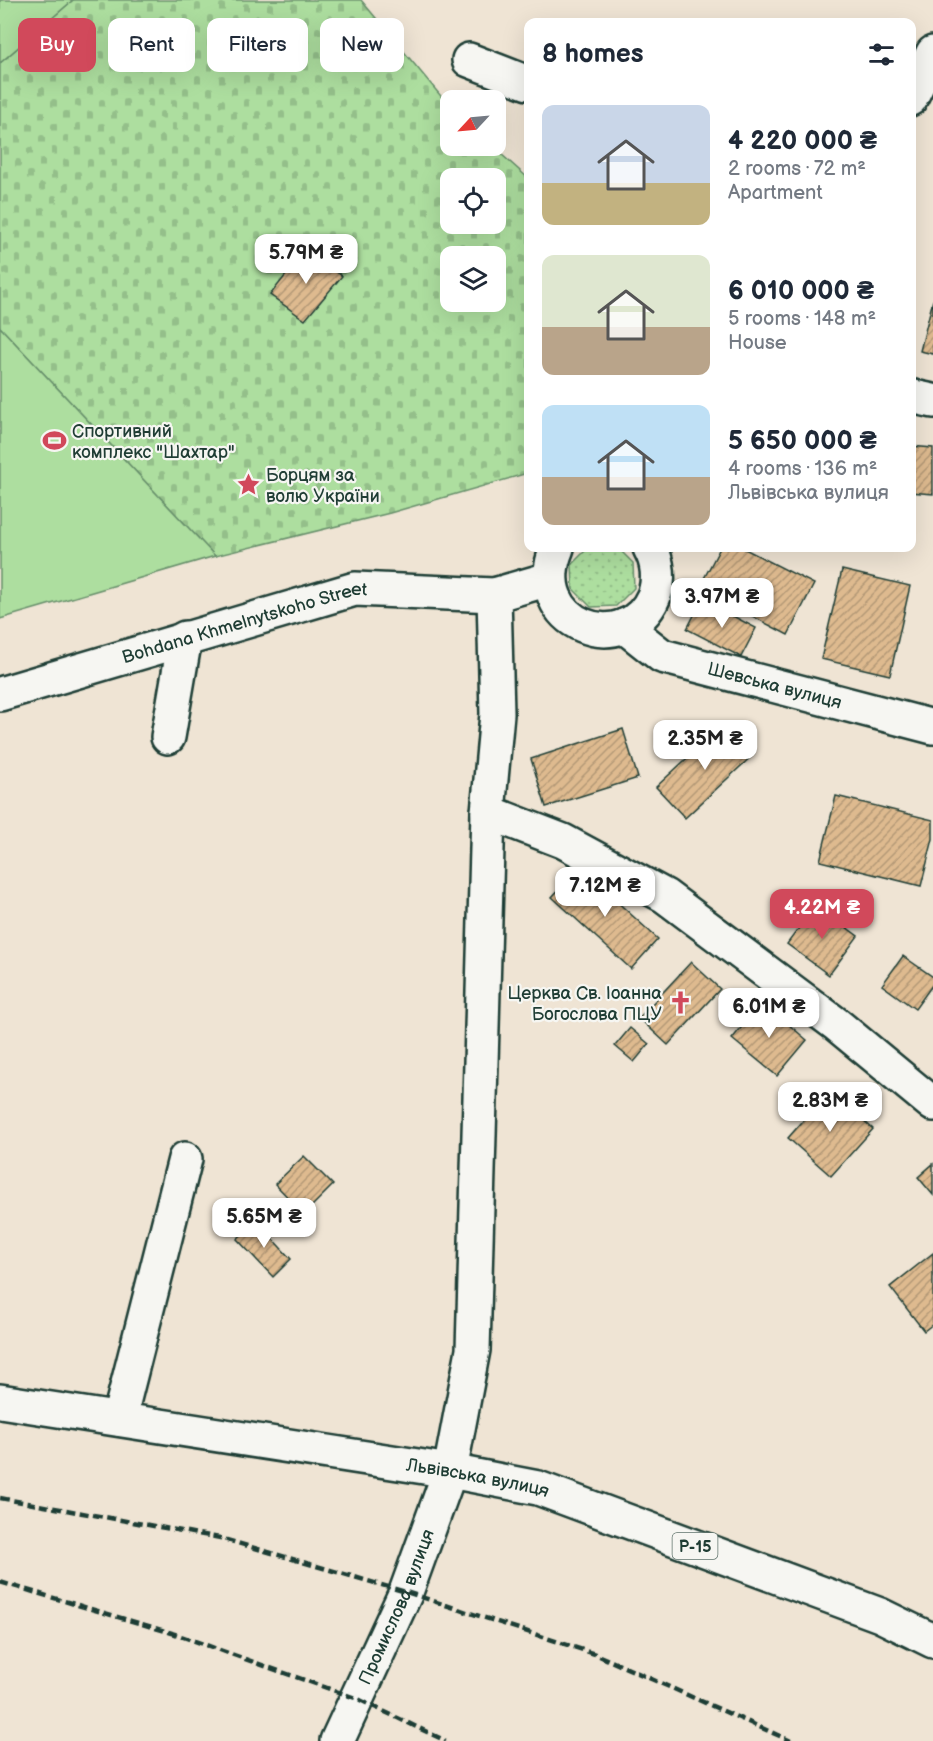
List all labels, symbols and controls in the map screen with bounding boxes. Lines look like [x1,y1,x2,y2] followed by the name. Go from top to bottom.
[18,18,96,72] chip: Buy
[108,18,195,72] chip: Rent
[207,18,308,72] chip: Filters
[320,18,404,72] chip: New
[865,38,898,71] icon: filters
[542,39,644,70] text: 8 homes
[440,90,506,156] north arrow
[440,90,506,312] map controls
[728,126,877,157] text: 4 220 000 ₴
[590,129,662,201] icon: home
[728,157,866,181] text: 2 rooms · 72 m²
[440,168,506,234] button: locate
[728,181,823,205] text: Apartment
[251,234,361,285] pin: 5.79M ₴
[269,241,343,265] text: 5.79M ₴
[440,246,506,312] button: layers
[728,276,874,307] text: 6 010 000 ₴
[590,279,662,351] icon: home
[728,307,876,331] text: 5 rooms · 148 m²
[728,331,787,355] text: House
[72,421,235,463] place label: Спортивний комплекс "Шахтар"
[728,426,877,457] text: 5 650 000 ₴
[41,428,67,454] sports icon: Спортивний комплекс "Шахтар"
[590,429,662,501] icon: home
[728,457,877,481] text: 4 rooms · 136 m²
[266,465,380,507] place label: Борцям за волю України
[235,472,261,498] place icon: Борцям за волю України
[728,481,889,505] text: Львівська вулиця
[667,578,777,629] pin: 3.97M ₴
[119,579,368,668] street label: Bohdana Khmelnytskoho Street
[685,585,759,609] text: 3.97M ₴
[705,658,844,714] street label: Шевська вулиця
[650,720,760,771] pin: 2.35M ₴
[667,727,743,751] text: 2.35M ₴
[550,867,660,918] pin: 7.12M ₴
[569,874,641,898] text: 7.12M ₴
[767,889,877,940] pin: 4.22M ₴
[784,896,860,920] text: 4.22M ₴
[507,983,662,1025] place label: Церква Св. Іоанна Богослова ПЦУ
[714,988,824,1039] pin: 6.01M ₴
[667,990,693,1016] church icon: Церква Св. Іоанна Богослова ПЦУ
[732,995,806,1019] text: 6.01M ₴
[775,1082,885,1133] pin: 2.83M ₴
[792,1089,868,1113] text: 2.83M ₴
[209,1198,319,1249] pin: 5.65M ₴
[226,1205,302,1229] text: 5.65M ₴
[404,1454,552,1502] street label: Львівська вулиця
[355,1526,439,1688] street label: Промислова вулиця
[672,1533,718,1559] road number: Р-15

